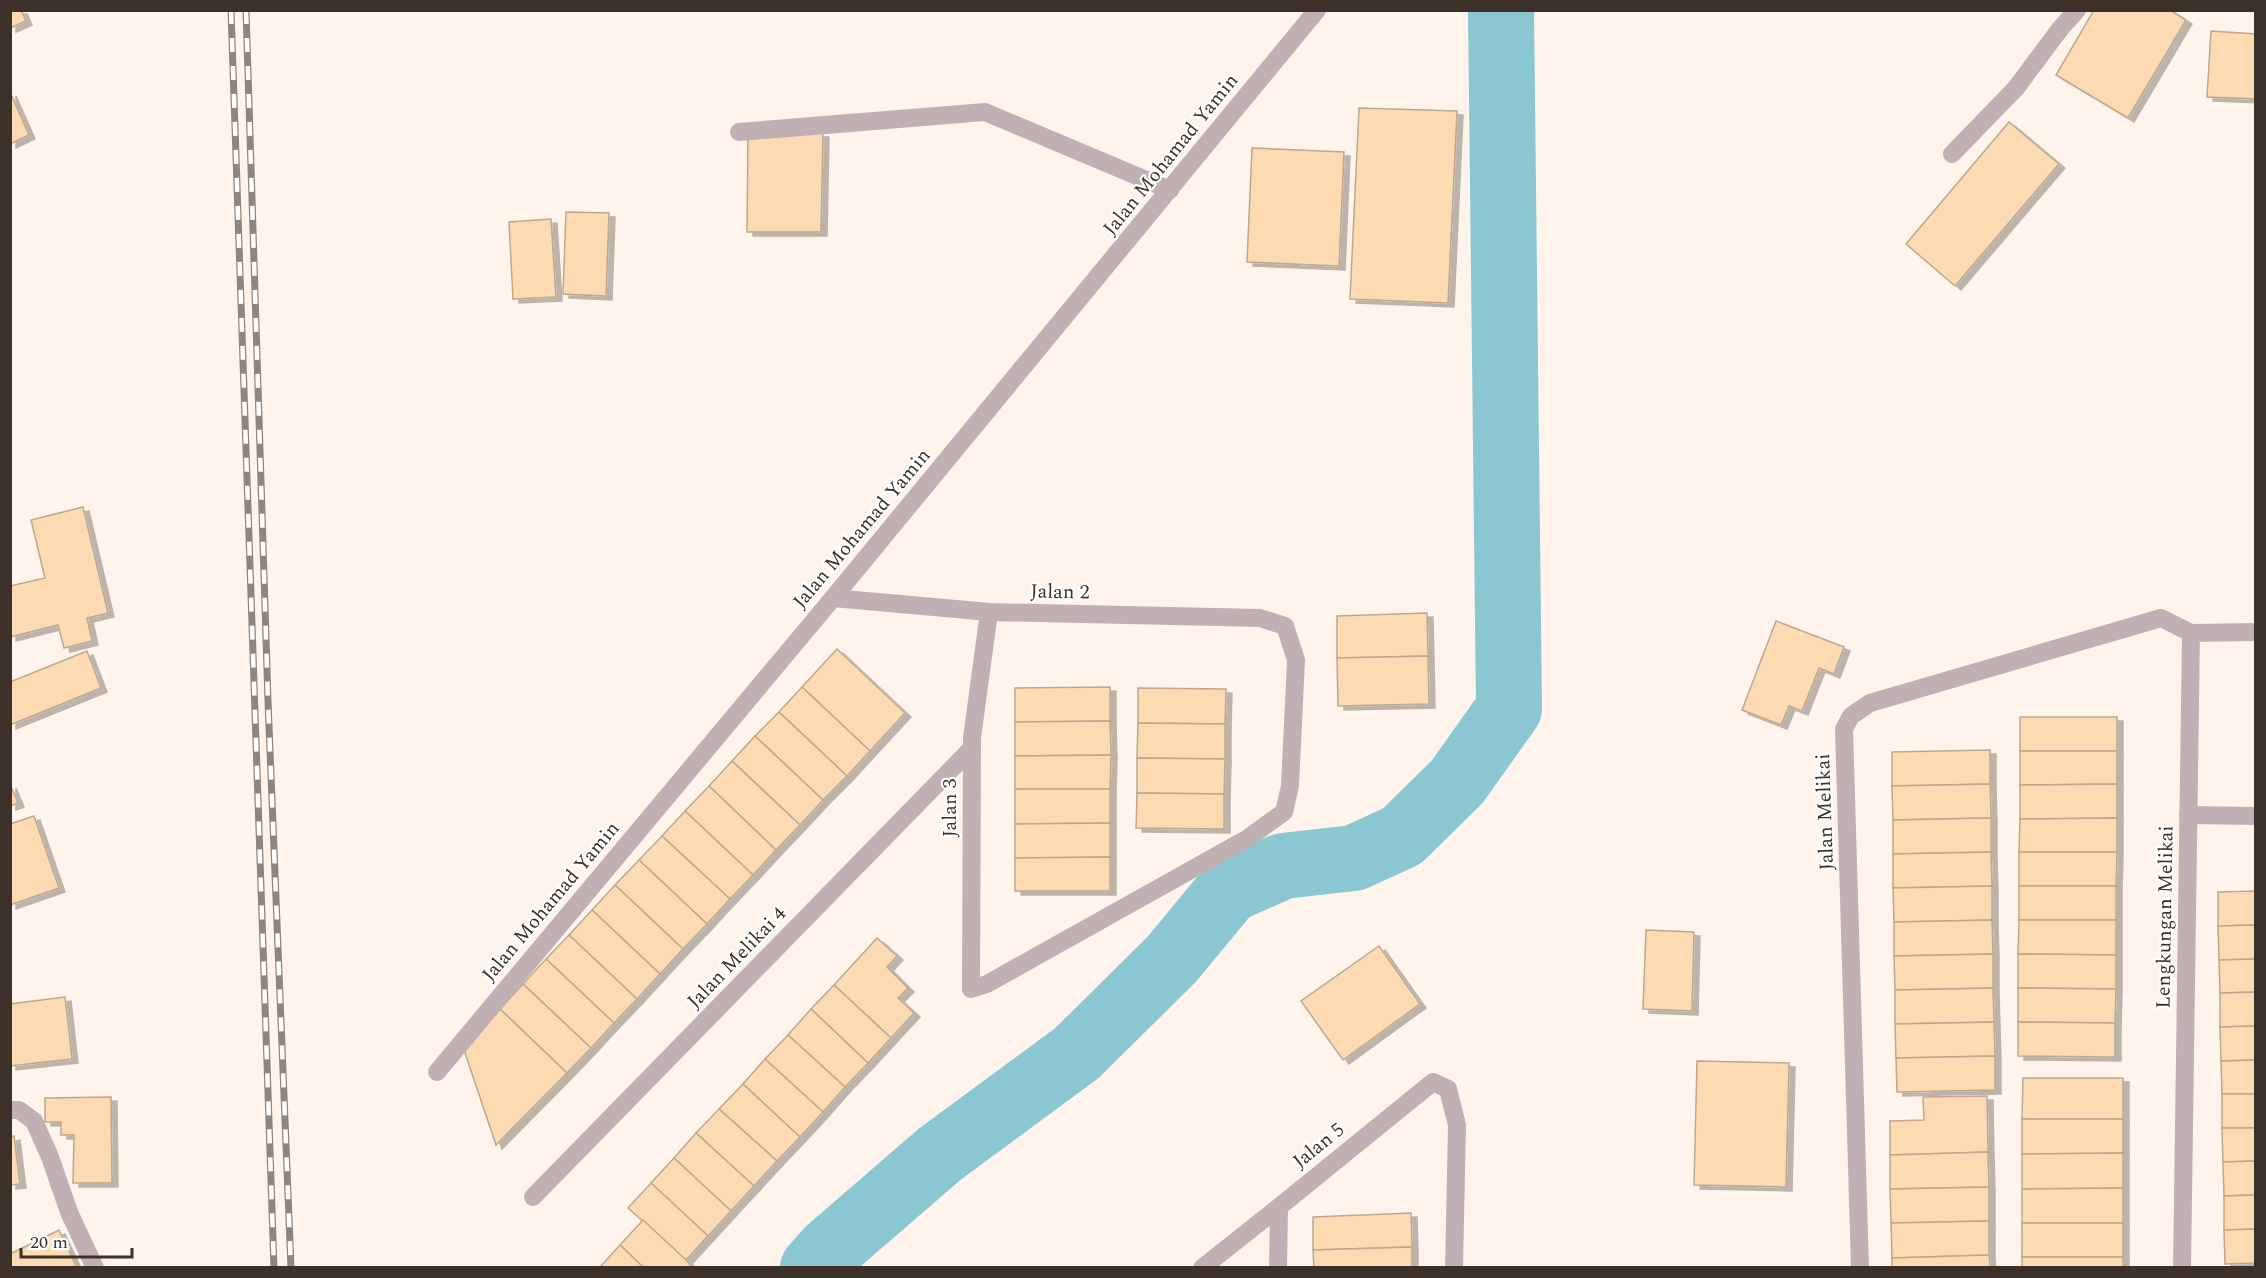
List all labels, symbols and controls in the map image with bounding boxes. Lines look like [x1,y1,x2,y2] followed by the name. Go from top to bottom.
[1096,67,1246,242] street label: Jalan Mohamad Yamin
[786,442,938,615] street label: Jalan Mohamad Yamin
[1030,576,1090,608] street label: Jalan 2
[1808,753,1842,871] street label: Jalan Melikai
[935,778,965,838] street label: Jalan 3
[475,815,627,988] street label: Jalan Mohamad Yamin
[2148,825,2182,1009] street label: Lengkungan Melikai
[680,900,793,1016] street label: Jalan Melikai 4
[1286,1115,1351,1176] street label: Jalan 5
[21,1221,132,1259] scale bar
[30,1229,68,1256] text: 20 m

